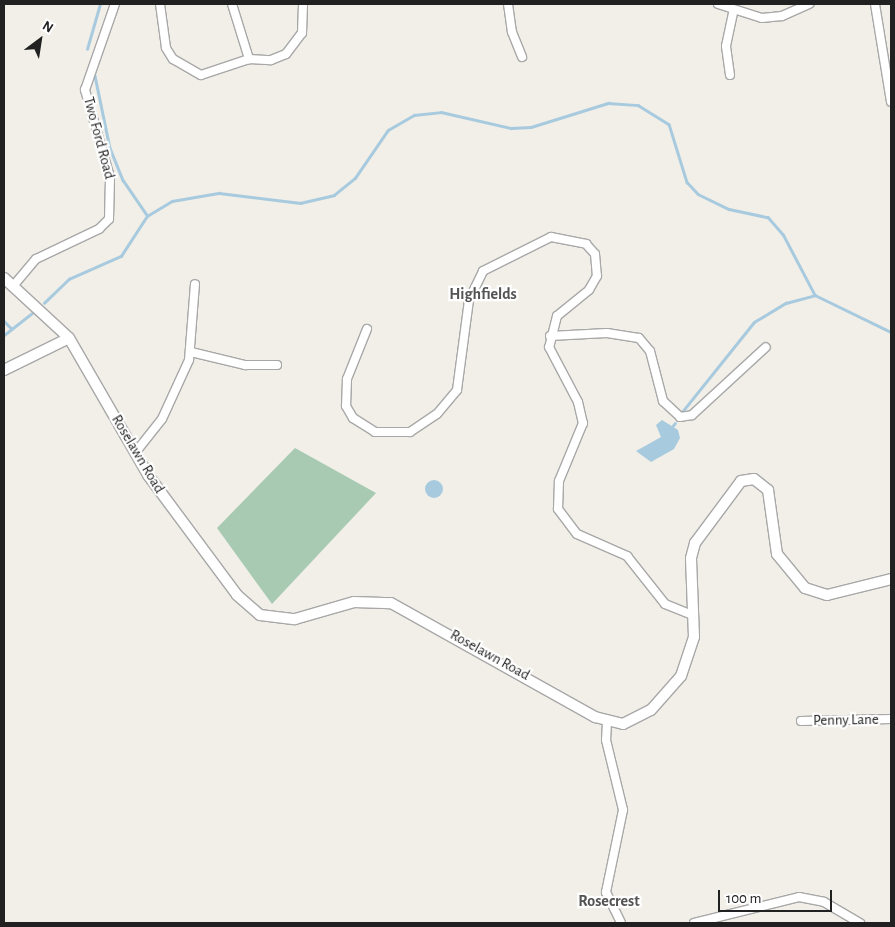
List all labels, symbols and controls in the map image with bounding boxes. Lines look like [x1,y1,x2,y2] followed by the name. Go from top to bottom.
[15,15,65,65] north arrow
[40,19,55,36] text: N
[79,95,119,181] street label: Two Ford Road
[449,284,517,304] district label: Highfields
[108,412,168,496] street label: Roselawn Road
[447,626,533,684] street label: Roselawn Road
[813,710,879,730] street label: Penny Lane
[720,880,834,912] scale bar
[578,891,640,911] district label: Rosecrest
[726,891,761,906] text: 100 m

